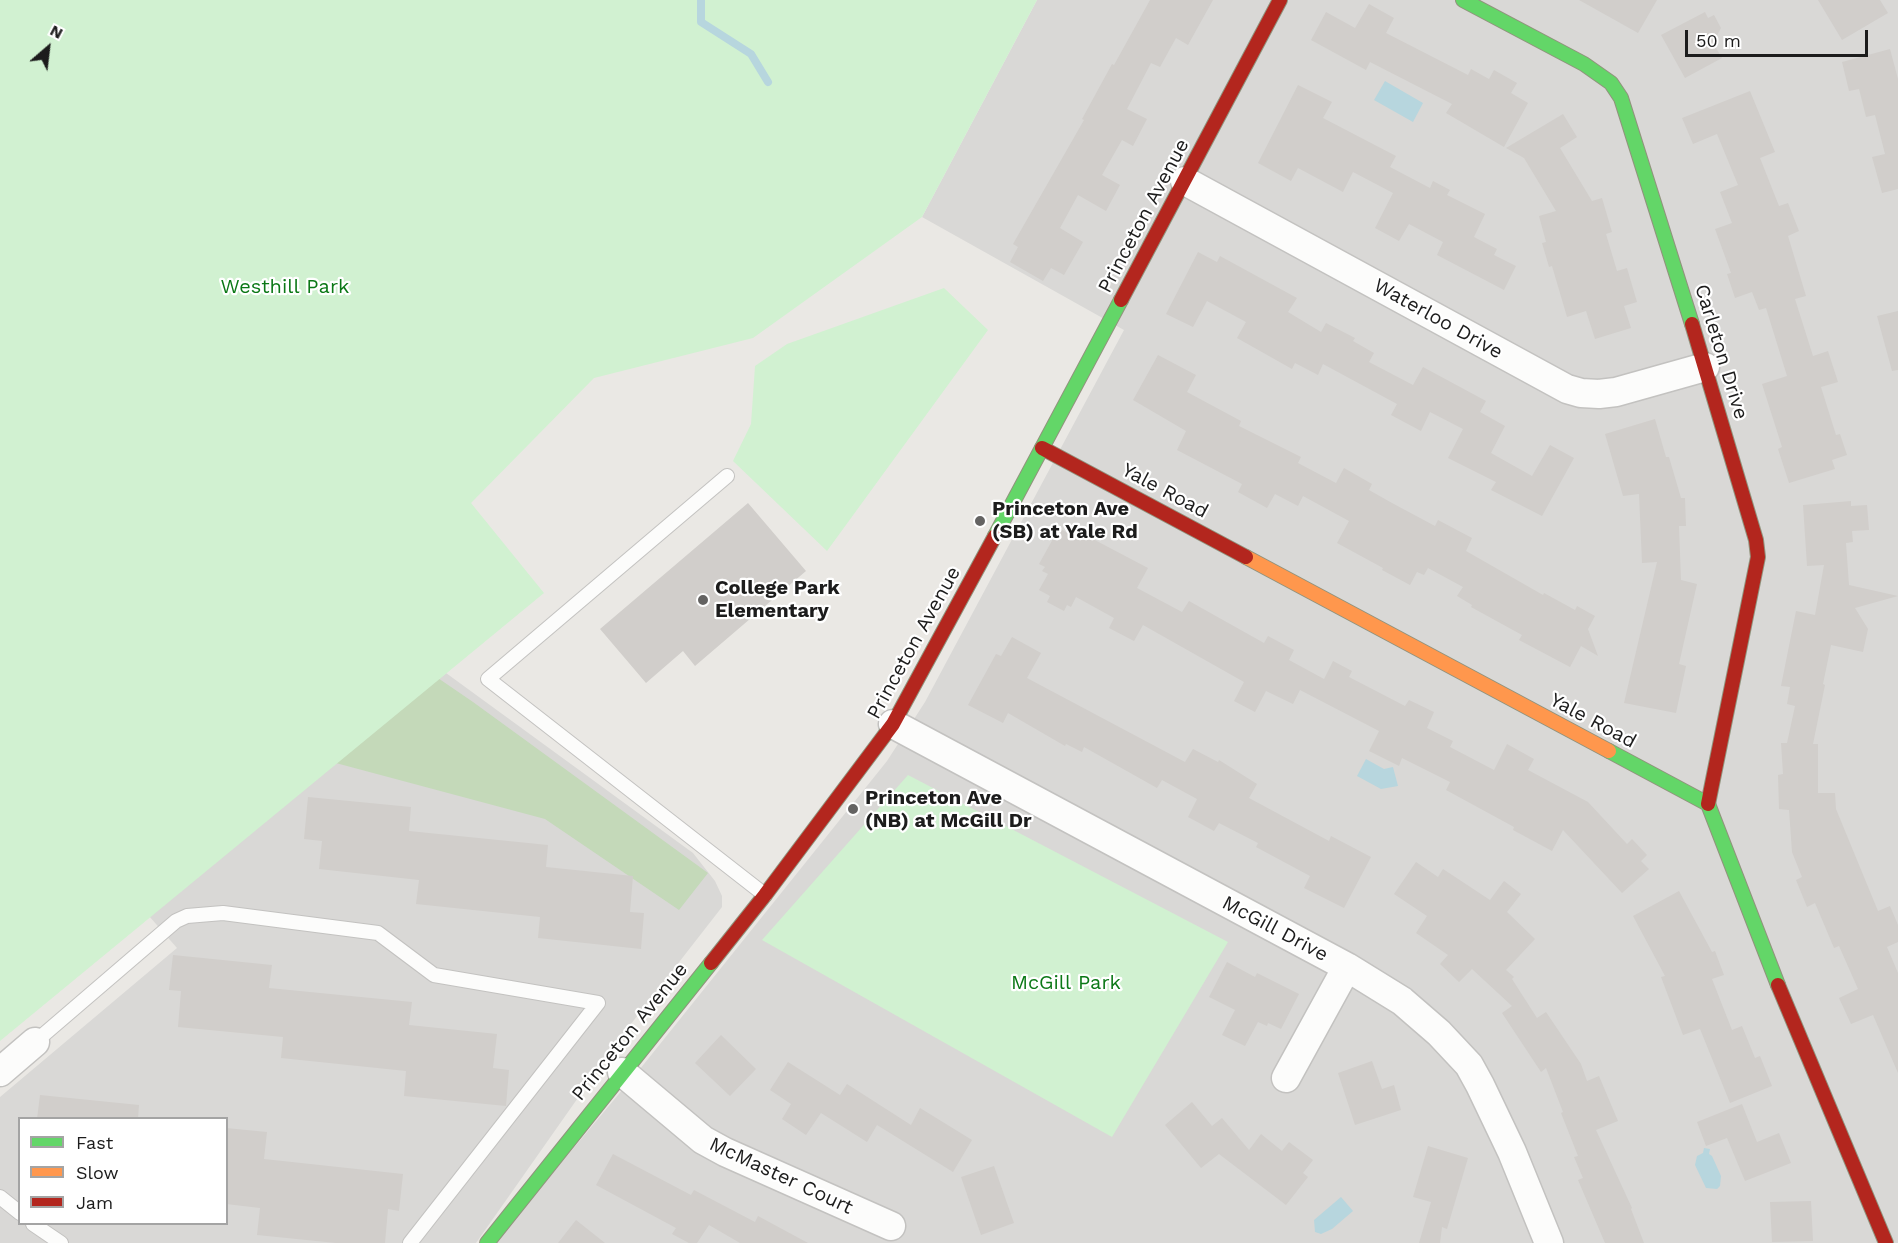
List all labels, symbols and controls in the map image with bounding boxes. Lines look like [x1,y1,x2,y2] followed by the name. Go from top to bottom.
[18,18,78,78] north arrow
[1688,18,1871,56] scale bar
[47,20,66,43] text: N
[1696,30,1741,51] text: 50 m
[1093,135,1195,297] street label: Princeton Avenue
[1369,274,1507,364] street label: Waterloo Drive
[221,275,349,299] park label: Westhill Park
[1689,282,1753,422] street label: Carleton Drive
[1118,458,1212,524] street label: Yale Road
[992,497,1138,544] place label: Princeton Ave (SB) at Yale Rd
[973,514,987,528] marker: Princeton Ave (SB) at Yale Rd
[862,562,966,724] street label: Princeton Avenue
[715,576,840,623] place label: College Park Elementary
[696,593,710,607] marker: College Park Elementary
[1546,688,1640,754] street label: Yale Road
[865,786,1032,833] place label: Princeton Ave (NB) at McGill Dr
[846,802,860,816] marker: Princeton Ave (NB) at McGill Dr
[1218,891,1332,967] street label: McGill Drive
[567,958,693,1106] street label: Princeton Avenue
[1011,971,1121,995] park label: McGill Park
[18,1117,228,1225] legend
[76,1132,113,1153] text: Fast
[705,1132,857,1220] street label: McMaster Court
[76,1162,119,1183] text: Slow
[76,1192,113,1213] text: Jam

